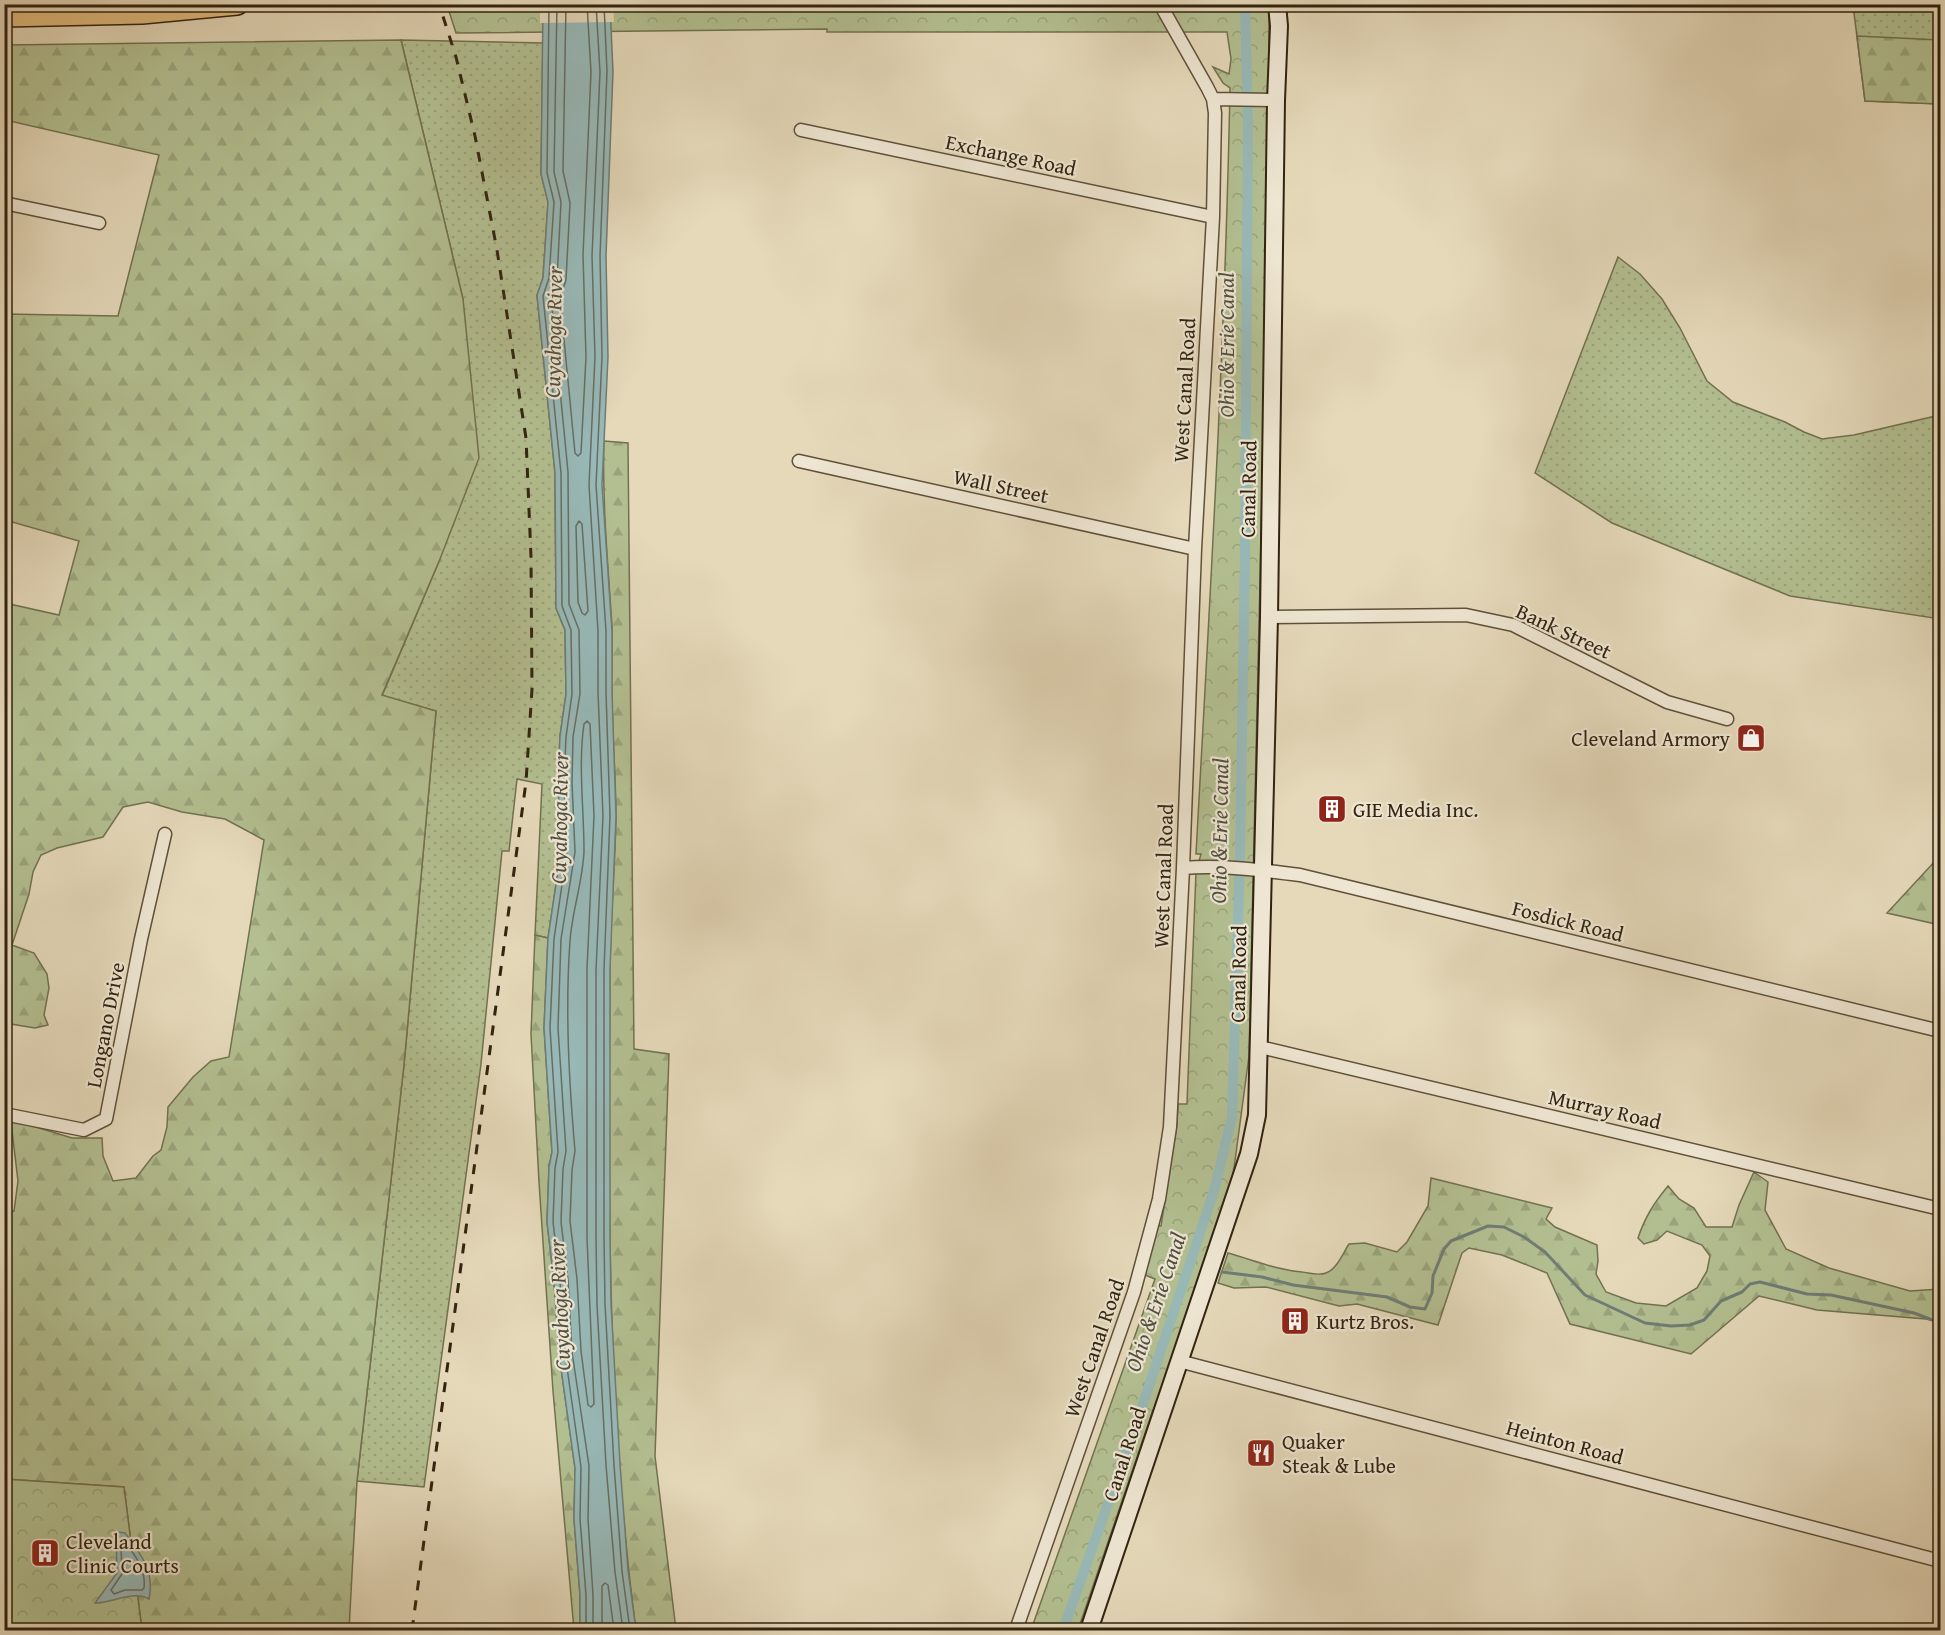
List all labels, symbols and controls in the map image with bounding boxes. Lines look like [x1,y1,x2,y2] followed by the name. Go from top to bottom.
[943,126,1080,184] street label: Exchange Road
[536,265,570,398] water label: Cuyahoga River
[1210,272,1242,418] water label: Ohio & Erie Canal
[1165,316,1203,463] street label: West Canal Road
[1232,439,1264,538] street label: Canal Road
[951,461,1052,511] street label: Wall Street
[1511,595,1617,667] street label: Bank Street
[1735,722,1767,754] shop icon: Cleveland Armory
[1571,723,1731,754] place label: Cleveland Armory
[542,751,576,884] water label: Cuyahoga River
[1202,758,1236,904] water label: Ohio & Erie Canal
[1316,793,1348,825] building icon: GIE Media Inc.
[1353,794,1478,825] place label: GIE Media Inc.
[1145,802,1181,949] street label: West Canal Road
[1509,892,1628,950] street label: Fosdick Road
[1222,924,1254,1023] street label: Canal Road
[78,959,132,1090] street label: Longano Drive
[1546,1081,1665,1137] street label: Murray Road
[1116,1228,1194,1376] water label: Ohio & Erie Canal
[540,1238,578,1372] water label: Cuyahoga River
[1056,1274,1132,1421] street label: West Canal Road
[1279,1305,1311,1337] building icon: Kurtz Bros.
[1316,1306,1414,1337] place label: Kurtz Bros.
[1094,1402,1154,1505] street label: Canal Road
[1503,1412,1628,1473] street label: Heinton Road
[1282,1426,1396,1481] place label: Quaker Steak & Lube
[1245,1437,1277,1469] restaurant icon: Quaker Steak & Lube
[66,1526,179,1581] place label: Cleveland Clinic Courts
[29,1537,61,1569] building icon: Cleveland Clinic Courts

